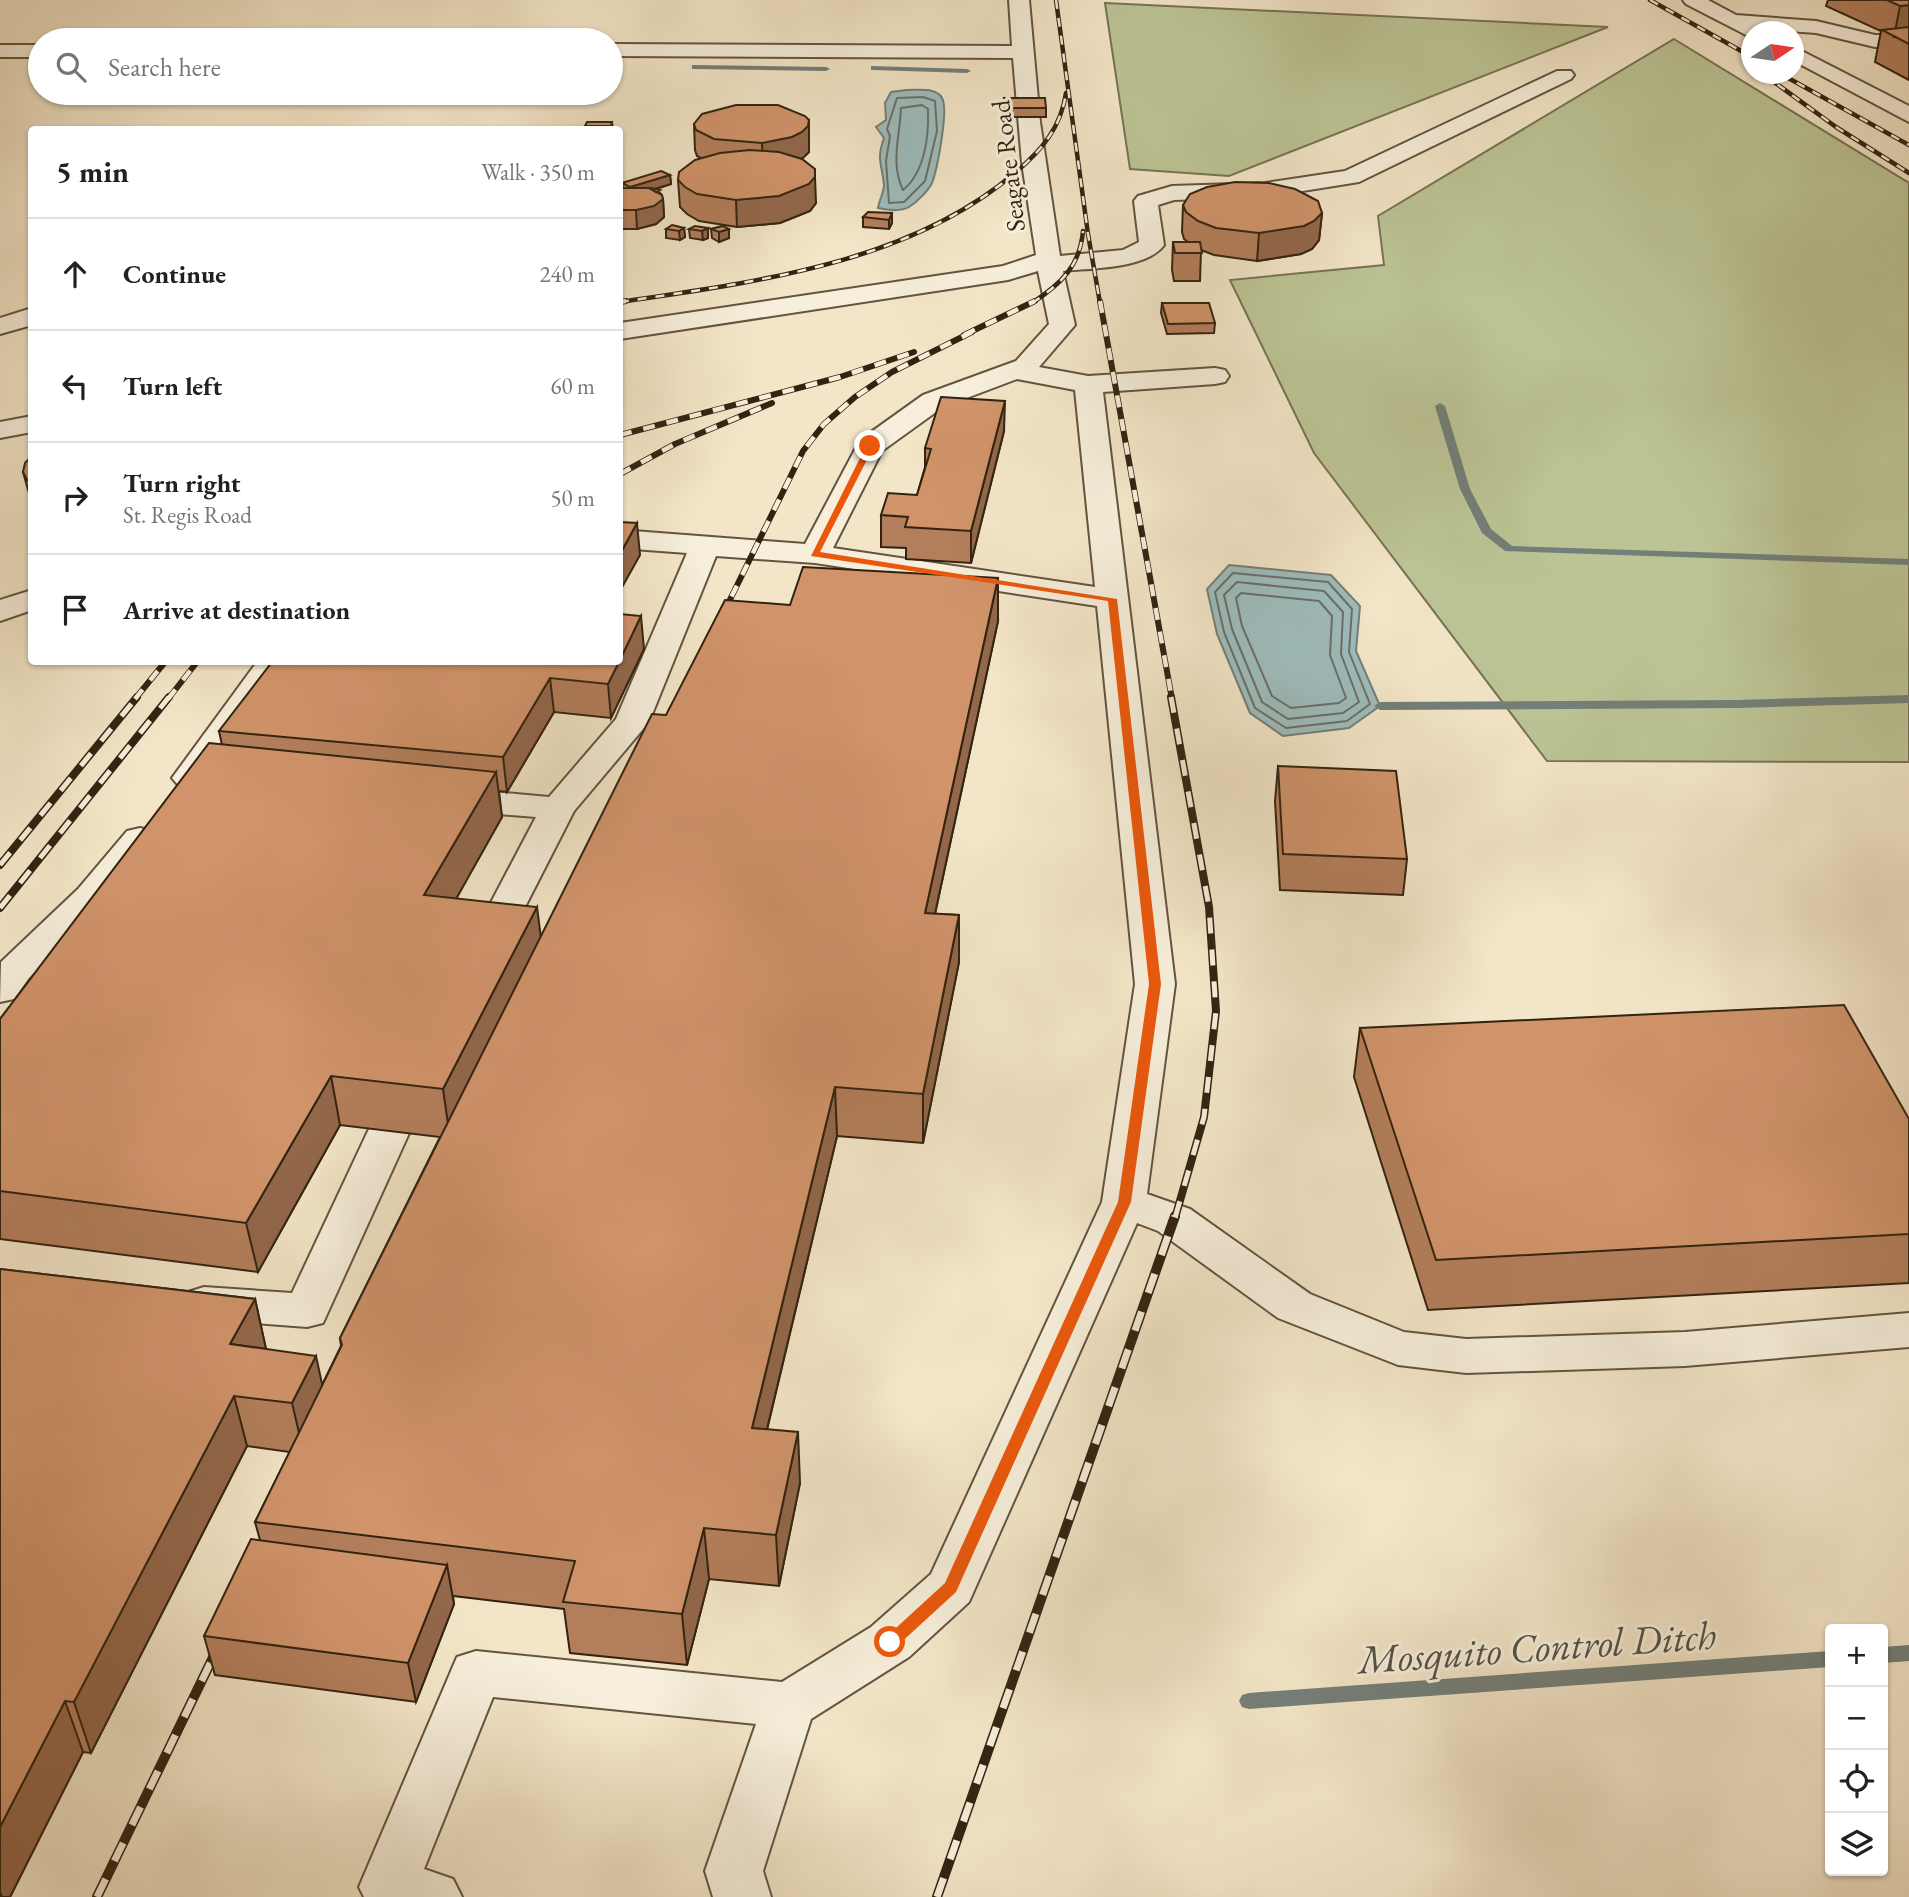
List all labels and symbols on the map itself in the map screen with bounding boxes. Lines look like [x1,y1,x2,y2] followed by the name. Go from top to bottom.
[1741,21,1804,84] north arrow
[983,97,1033,234] street label: Seagate Road
[854,430,885,461] route end
[1354,1609,1718,1686] water label: Mosquito Control Ditch
[874,1626,905,1657] route start

